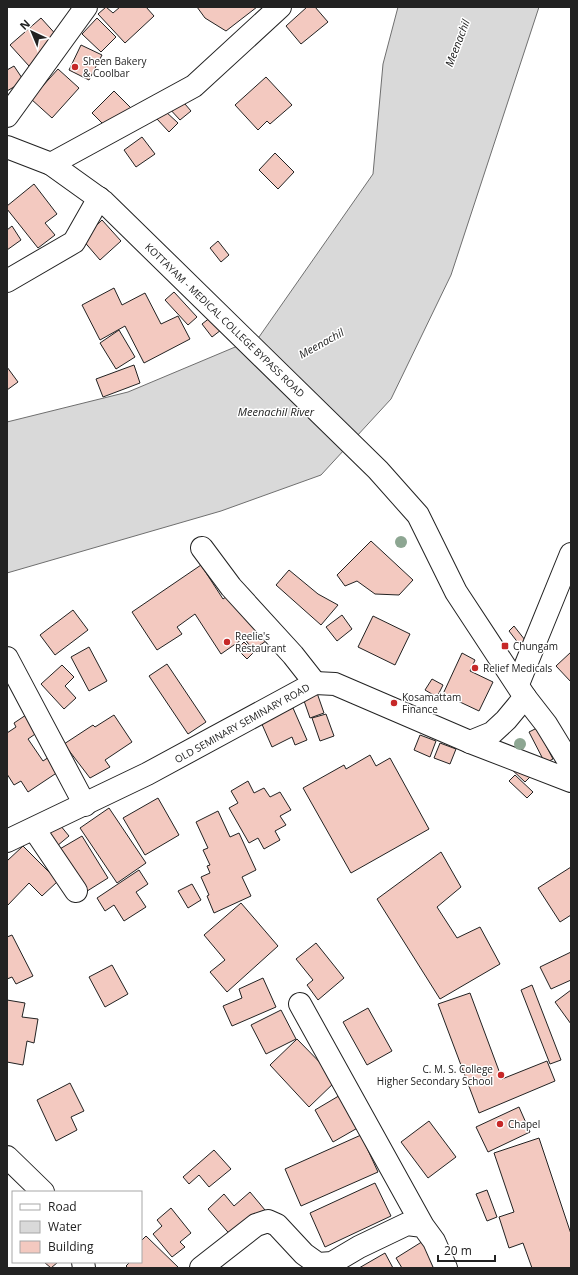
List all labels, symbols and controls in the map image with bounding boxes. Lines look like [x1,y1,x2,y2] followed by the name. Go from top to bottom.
[12,12,52,52] north arrow
[16,16,33,33] text: N
[441,17,473,69] water label: Meenachil
[83,54,148,80] place label: Sheen Bakery & Coolbar
[70,62,80,72] marker: Sheen Bakery & Coolbar
[142,240,308,400] street label: KOTTAYAM - MEDICAL COLLEGE BYPASS ROAD
[296,324,347,362] water label: Meenachil
[238,404,315,419] water label: Meenachil River
[235,629,287,655] place label: Reelie's Restaurant
[222,637,232,647] marker: Reelie's Restaurant
[513,639,558,653] place label: Chungam
[500,641,510,651] marker: Chungam
[483,661,553,675] place label: Relief Medicals
[470,663,480,673] marker: Relief Medicals
[172,680,312,766] street label: OLD SEMINARY SEMINARY ROAD
[402,690,461,716] place label: Kosamattam Finance
[389,698,399,708] marker: Kosamattam Finance
[377,1062,493,1088] place label: C. M. S. College Higher Secondary School
[496,1070,506,1080] marker: C. M. S. College Higher Secondary School
[508,1117,540,1131] place label: Chapel
[495,1119,505,1129] marker: Chapel
[12,1191,142,1263] legend
[48,1198,77,1215] text: Road
[48,1218,82,1235] text: Water
[438,1237,495,1263] scale bar
[48,1238,94,1255] text: Building
[444,1242,472,1259] text: 20 m

